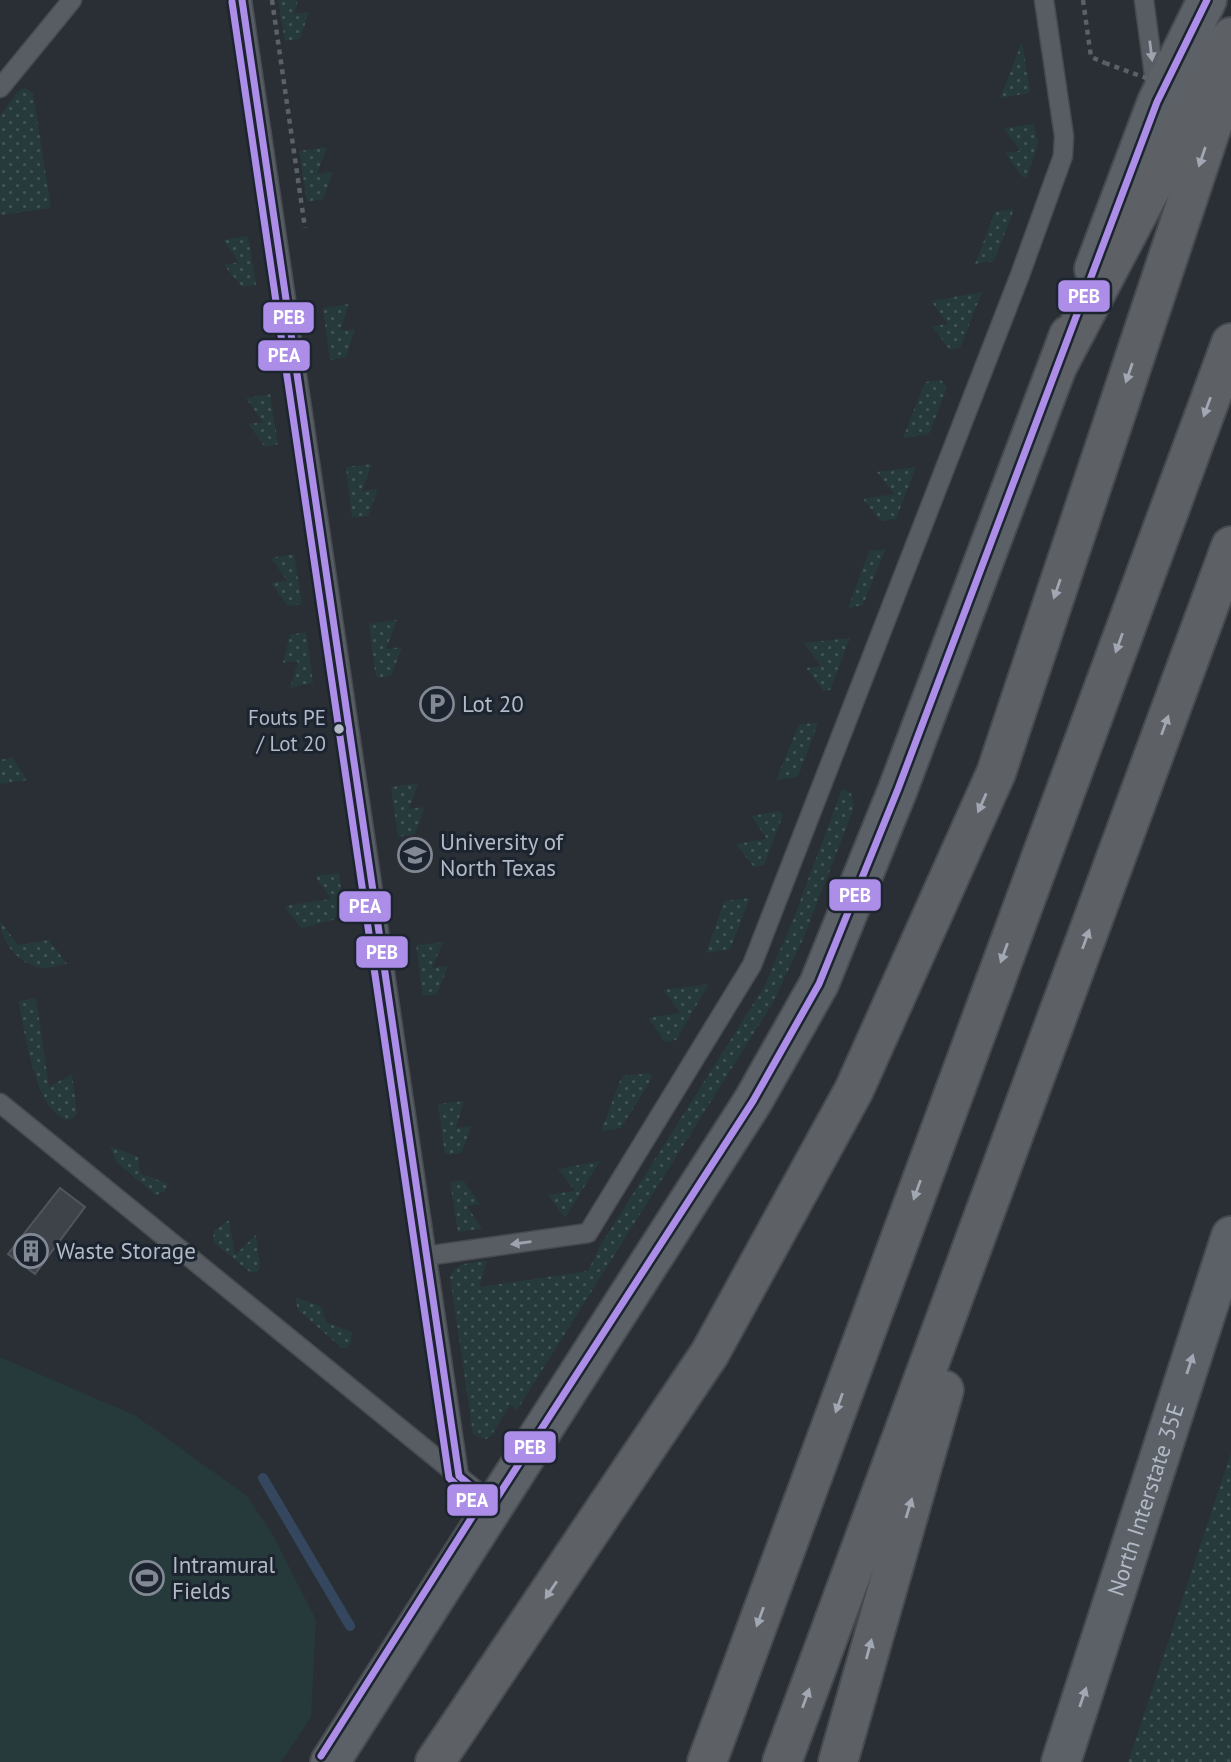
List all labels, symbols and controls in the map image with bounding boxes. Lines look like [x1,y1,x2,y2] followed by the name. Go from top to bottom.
[1145,40,1156,62] one-way arrow
[1196,147,1206,168] one-way arrow
[1057,279,1111,313] line badge: PEB
[1068,284,1100,308] text: PEB
[262,301,315,334] line badge: PEB
[273,305,305,329] text: PEB
[257,339,311,372] line badge: PEA
[268,343,301,367] text: PEA
[1123,363,1134,384] one-way arrow
[1201,396,1212,417] one-way arrow
[1051,579,1062,600] one-way arrow
[1114,632,1125,653] one-way arrow
[418,685,456,723] parking icon: Lot 20
[462,689,524,718] place label: Lot 20
[248,704,326,757] place label: Fouts PE / Lot 20
[1160,715,1171,736] one-way arrow
[332,722,346,736] marker: Fouts PE / Lot 20
[976,793,987,814] one-way arrow
[440,827,565,882] place label: University of North Texas
[396,836,434,874] school or university icon: University of North Texas
[828,878,882,912] line badge: PEB
[839,883,871,907] text: PEB
[338,890,392,923] line badge: PEA
[349,894,382,918] text: PEA
[1081,928,1092,949] one-way arrow
[355,935,409,969] line badge: PEB
[366,940,398,964] text: PEB
[998,943,1009,964] one-way arrow
[911,1179,922,1200] one-way arrow
[12,1232,50,1270] building icon: Waste Storage
[56,1236,196,1265] place label: Waste Storage
[510,1238,532,1249] one-way arrow
[1185,1353,1196,1374] one-way arrow
[833,1393,844,1414] one-way arrow
[1101,1399,1190,1599] street label: North Interstate 35E
[503,1430,557,1464] line badge: PEB
[514,1435,546,1459] text: PEB
[446,1483,499,1517] line badge: PEA
[456,1488,489,1512] text: PEA
[904,1498,914,1519] one-way arrow
[172,1550,276,1605] place label: Intramural Fields
[128,1559,166,1597] sports icon: Intramural Fields
[544,1580,557,1600] one-way arrow
[754,1607,765,1628] one-way arrow
[864,1638,875,1660] one-way arrow
[800,1687,811,1708] one-way arrow
[1079,1687,1089,1708] one-way arrow

